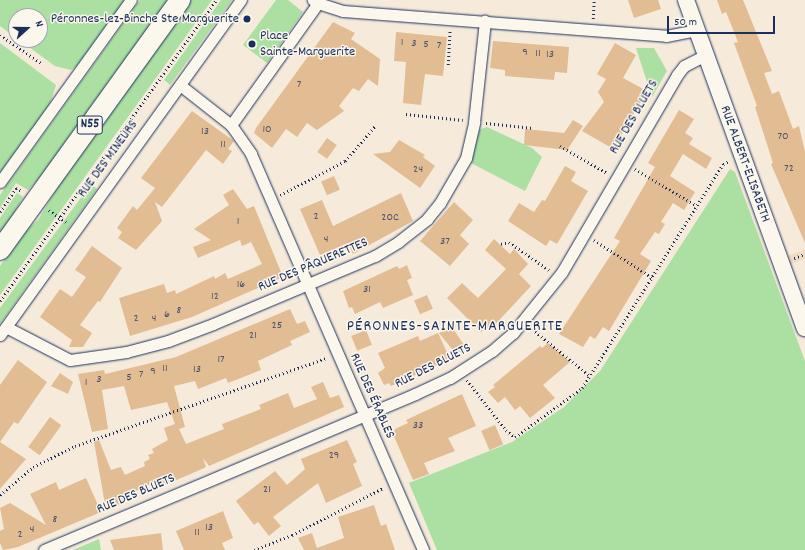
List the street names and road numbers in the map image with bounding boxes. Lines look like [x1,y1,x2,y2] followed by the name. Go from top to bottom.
[606,77,662,157] street label: RUE DES BLUETS
[716,103,774,225] street label: RUE ALBERT-ELISABETH
[76,114,104,136] road number: N55
[74,117,142,201] street label: RUE DES MINEURS
[255,234,371,296] street label: RUE DES PÂQUERETTES
[392,340,474,392] street label: RUE DES BLUETS
[346,351,398,441] street label: RUE DES ÉRABLES
[94,470,178,518] street label: RUE DES BLUETS

